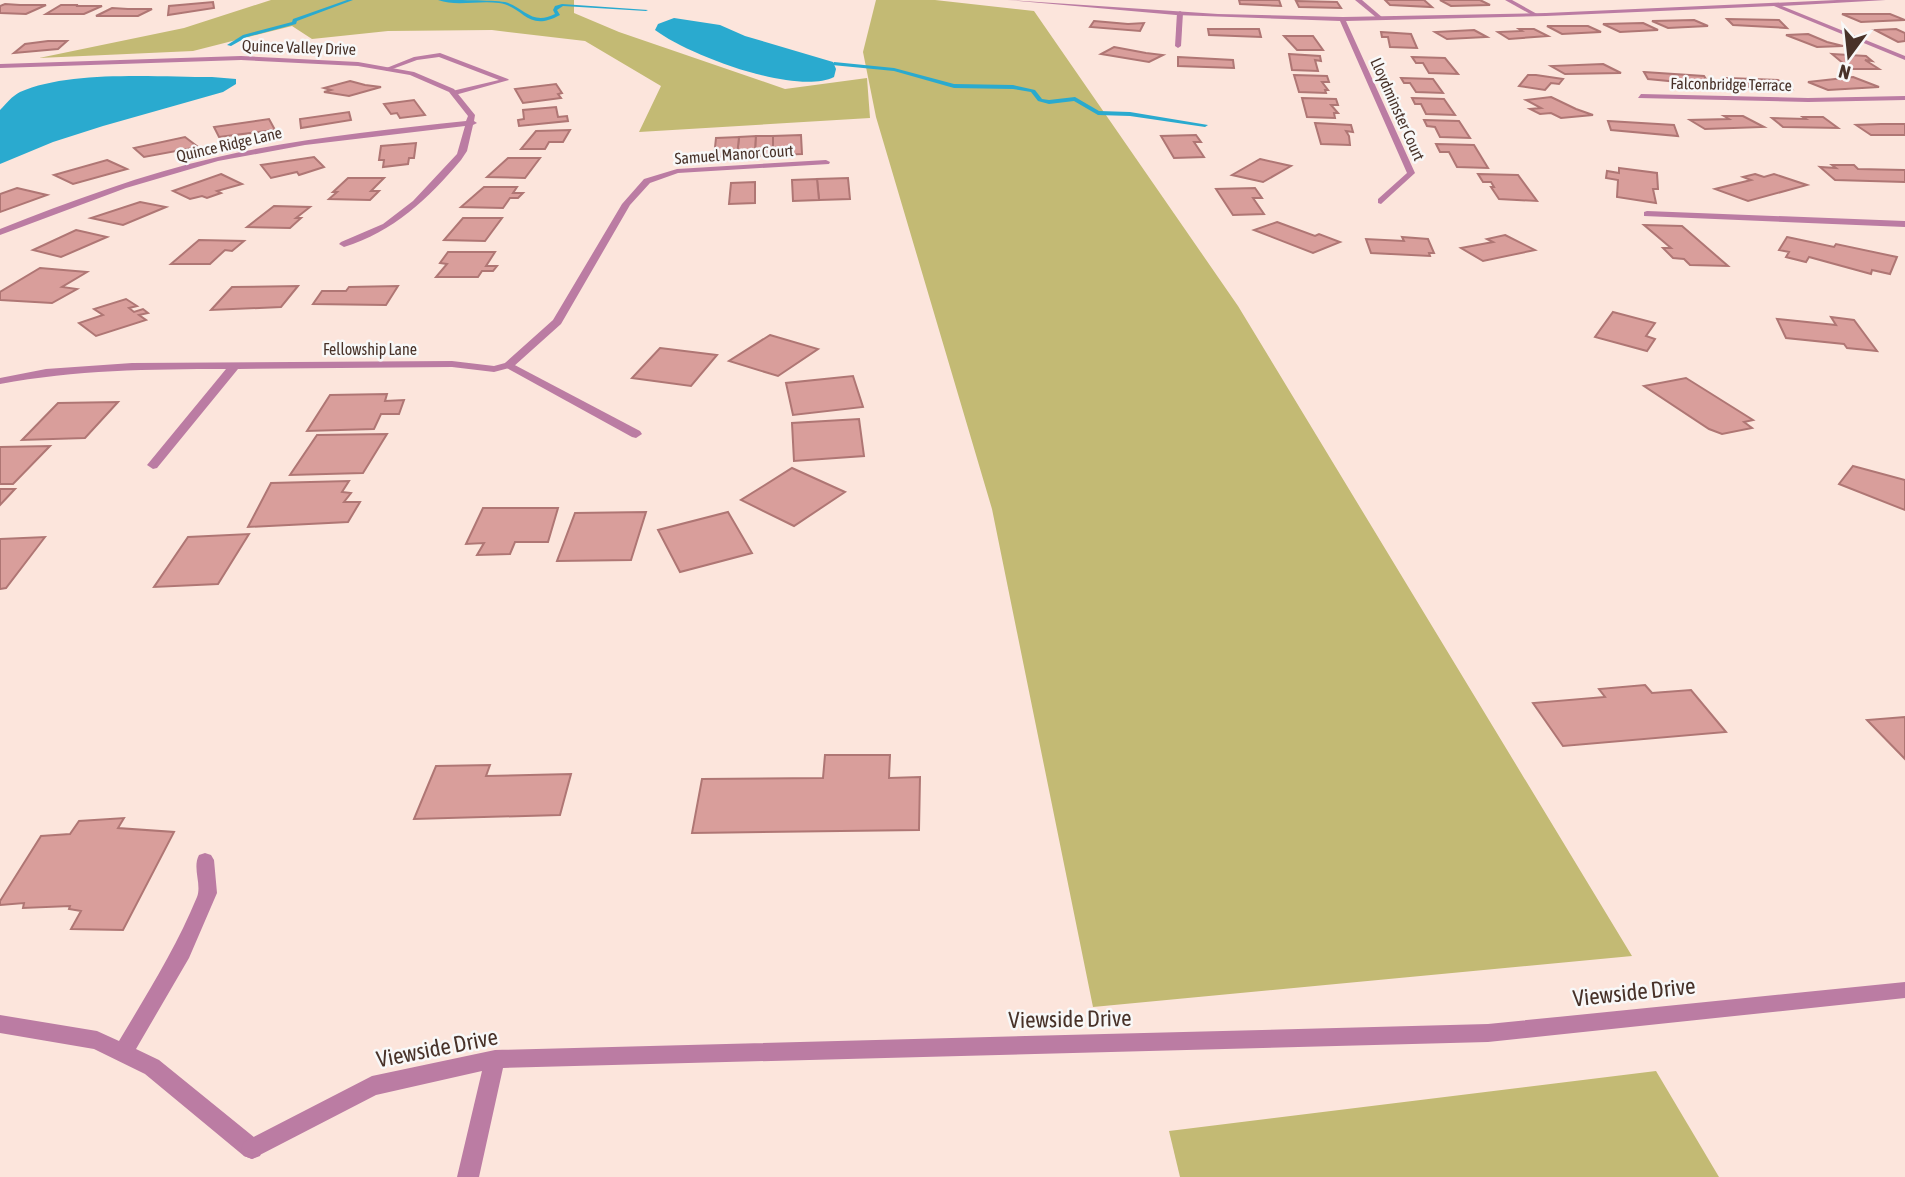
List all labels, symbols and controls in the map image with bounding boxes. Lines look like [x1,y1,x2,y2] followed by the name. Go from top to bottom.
[1814,21,1884,91] north arrow
[242,36,356,59] street label: Quince Valley Drive
[1366,55,1429,164] street label: Lloydminster Court
[1836,60,1853,84] text: N
[1670,74,1792,95] street label: Falconbridge Terrace
[174,123,284,166] street label: Quince Ridge Lane
[674,141,794,167] street label: Samuel Manor Court
[323,340,417,359] street label: Fellowship Lane
[1571,973,1697,1011] street label: Viewside Drive
[1008,1005,1132,1033] street label: Viewside Drive
[374,1023,500,1073] street label: Viewside Drive

